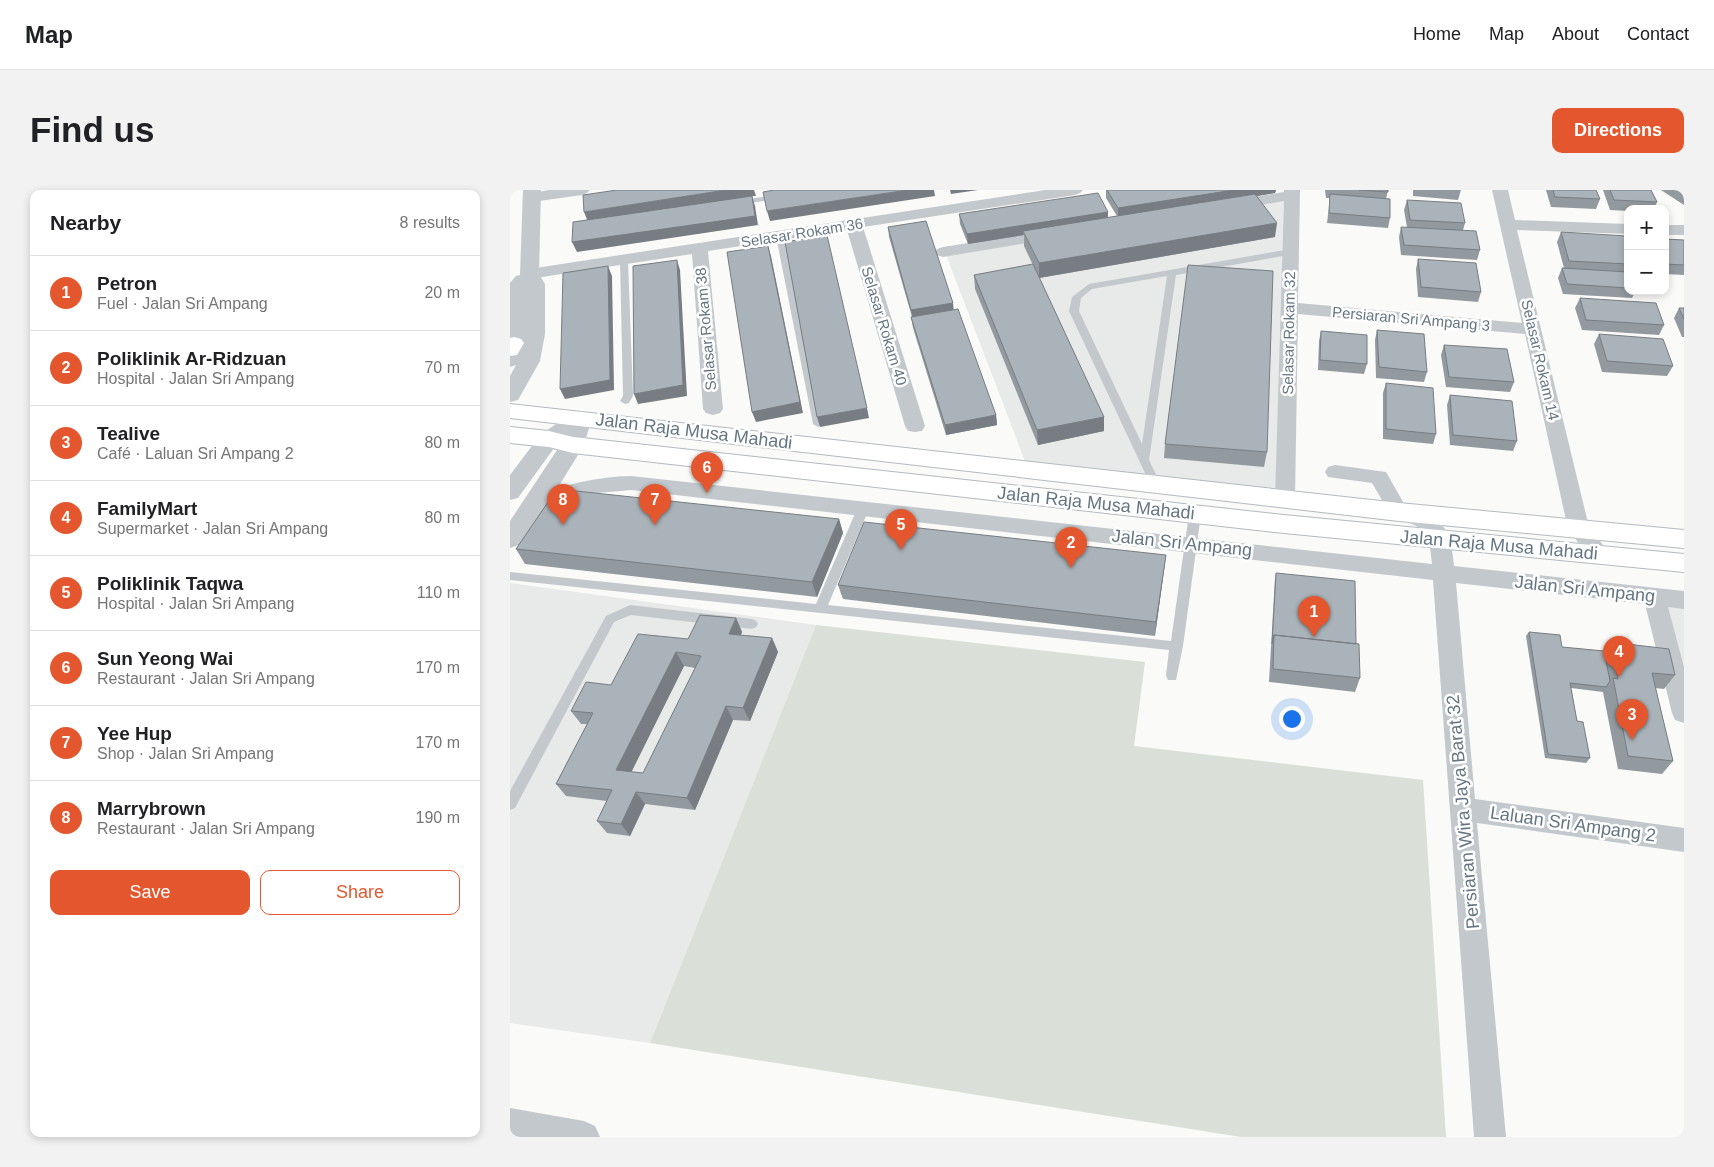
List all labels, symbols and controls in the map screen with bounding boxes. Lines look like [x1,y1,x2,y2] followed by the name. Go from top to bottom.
[25,21,73,48] text: Map
[1413,24,1461,44] text: Home
[1489,24,1524,44] text: Map
[1552,24,1599,44] text: About
[1627,24,1689,44] text: Contact
[1552,108,1684,153] button: Directions
[30,110,154,149] text: Find us
[1624,205,1669,295] map controls
[1624,205,1669,250] button: +
[50,211,121,234] text: Nearby
[400,214,460,231] text: 8 results
[740,214,864,251] street label: Selasar Rokam 36
[1624,250,1669,295] button: −
[858,264,911,387] street label: Selasar Rokam 40
[692,267,719,391] street label: Selasar Rokam 38
[1279,271,1298,395] street label: Selasar Rokam 32
[97,273,157,294] text: Petron
[62,284,70,301] text: 1
[424,284,460,301] text: 20 m
[97,295,268,312] text: Fuel · Jalan Sri Ampang
[1518,298,1563,422] street label: Selasar Rokam 14
[1331,303,1491,334] street label: Persiaran Sri Ampang 3
[97,348,286,369] text: Poliklinik Ar-Ridzuan
[62,359,70,376] text: 2
[424,359,460,376] text: 70 m
[97,370,294,387] text: Hospital · Jalan Sri Ampang
[594,409,794,453] street label: Jalan Raja Musa Mahadi
[97,423,160,444] text: Tealive
[62,434,70,451] text: 3
[424,434,460,451] text: 80 m
[97,445,294,462] text: Café · Laluan Sri Ampang 2
[691,452,723,493] pin: 6
[996,483,1196,523] street label: Jalan Raja Musa Mahadi
[547,484,579,525] pin: 8
[639,484,671,525] pin: 7
[97,498,197,519] text: FamilyMart
[62,509,70,526] text: 4
[424,509,460,526] text: 80 m
[885,509,917,550] pin: 5
[97,520,328,537] text: Supermarket · Jalan Sri Ampang
[1111,526,1253,560] street label: Jalan Sri Ampang
[1399,526,1599,564] street label: Jalan Raja Musa Mahadi
[1055,527,1087,568] pin: 2
[1514,572,1656,606] street label: Jalan Sri Ampang
[97,573,243,594] text: Poliklinik Taqwa
[62,584,70,601] text: 5
[417,584,460,601] text: 110 m
[97,595,294,612] text: Hospital · Jalan Sri Ampang
[1298,596,1330,637] pin: 1
[1603,636,1635,677] pin: 4
[97,648,233,669] text: Sun Yeong Wai
[62,659,70,676] text: 6
[416,659,460,676] text: 170 m
[97,670,315,687] text: Restaurant · Jalan Sri Ampang
[1443,694,1483,930] street label: Persiaran Wira Jaya Barat 32
[1616,699,1648,740] pin: 3
[1279,706,1305,732] your location
[97,723,172,744] text: Yee Hup
[62,734,70,751] text: 7
[416,734,460,751] text: 170 m
[97,745,274,762] text: Shop · Jalan Sri Ampang
[97,798,206,819] text: Marrybrown
[1489,802,1657,846] street label: Laluan Sri Ampang 2
[62,809,70,826] text: 8
[416,809,460,826] text: 190 m
[97,820,315,837] text: Restaurant · Jalan Sri Ampang
[50,870,250,915] button: Save
[260,870,460,915] button: Share

